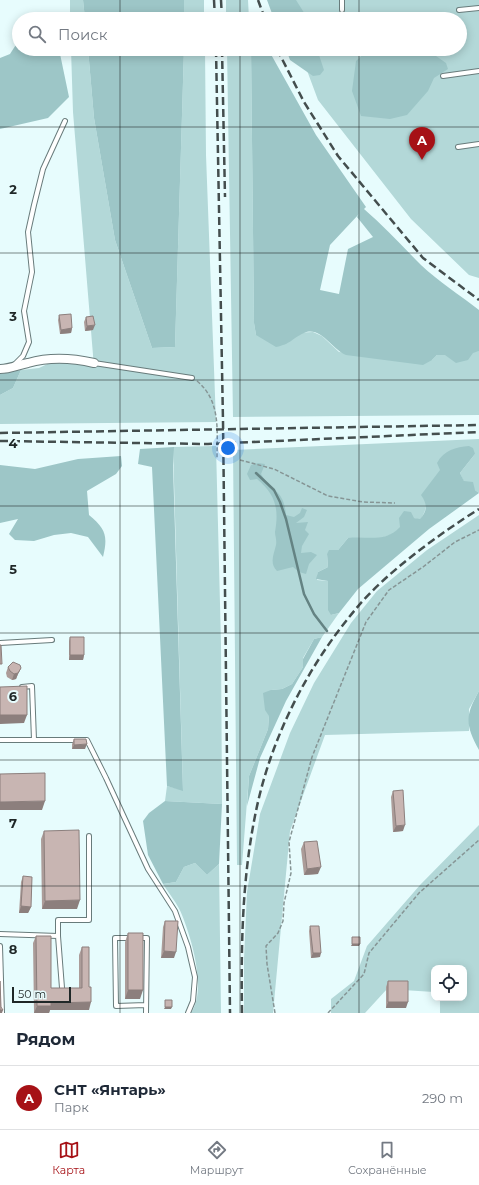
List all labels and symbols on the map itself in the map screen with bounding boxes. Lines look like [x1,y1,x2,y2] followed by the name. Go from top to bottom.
[409,127,435,160] pin: A
[9,181,17,197] text: 2
[8,308,17,324] text: 3
[9,435,18,451] text: 4
[218,438,238,458] your location
[9,561,17,577] text: 5
[9,688,18,704] text: 6
[9,815,17,831] text: 7
[9,941,18,957] text: 8
[12,985,71,1004] scale bar

